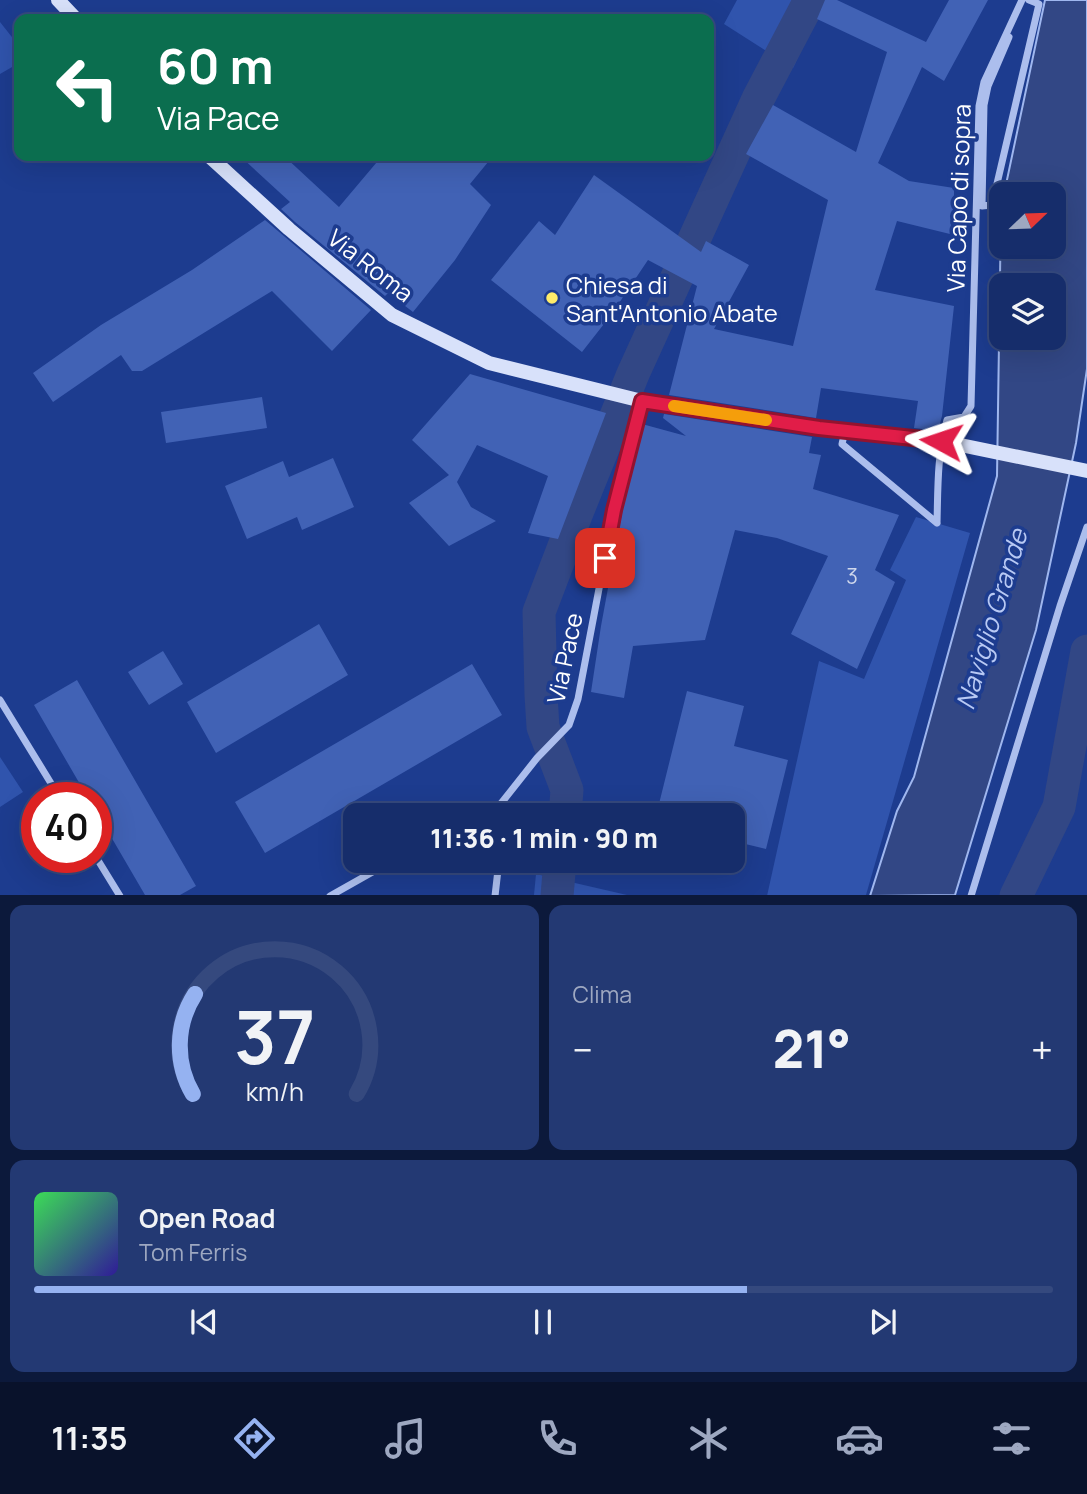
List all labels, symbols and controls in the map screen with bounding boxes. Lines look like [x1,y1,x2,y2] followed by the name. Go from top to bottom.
[157,32,274,99] text: 60 m
[42,42,133,133] icon: left
[157,96,280,140] text: Via Pace
[938,103,978,293] street label: Via Capo di sopra
[989,182,1066,259] north arrow
[989,182,1066,350] map controls
[321,221,421,309] street label: Via Roma
[566,268,778,329] place label: Chiesa di Sant'Antonio Abate
[989,273,1066,350] button: layers
[544,290,560,306] marker: Chiesa di Sant'Antonio Abate
[904,404,978,478] position arrow
[946,523,1036,714] water label: Naviglio Grande
[575,528,635,588] pin
[586,539,624,577] icon: arrive
[846,562,858,590] house number: 3
[538,610,590,706] street label: Via Pace
[21,782,112,873] speed limit sign: 40
[430,820,658,856] text: 11:36 · 1 min · 90 m
[573,978,632,1010] text: Clima
[234,986,315,1086] text: 37
[773,1013,851,1084] text: 21°
[573,1023,593,1075] text: −
[1031,1023,1053,1075] text: +
[245,1073,303,1108] text: km/h
[139,1200,275,1236] text: Open Road
[139,1236,247,1268] text: Tom Ferris
[185,1303,223,1341] icon: previous
[524,1303,562,1341] icon: pause
[864,1303,902,1341] icon: next
[230,1414,279,1463] icon: directions
[381,1414,430,1463] icon: music
[533,1414,582,1463] icon: phone
[684,1414,733,1463] icon: climate
[835,1414,884,1463] icon: car
[987,1414,1036,1463] icon: filters
[51,1416,128,1460] text: 11:35

